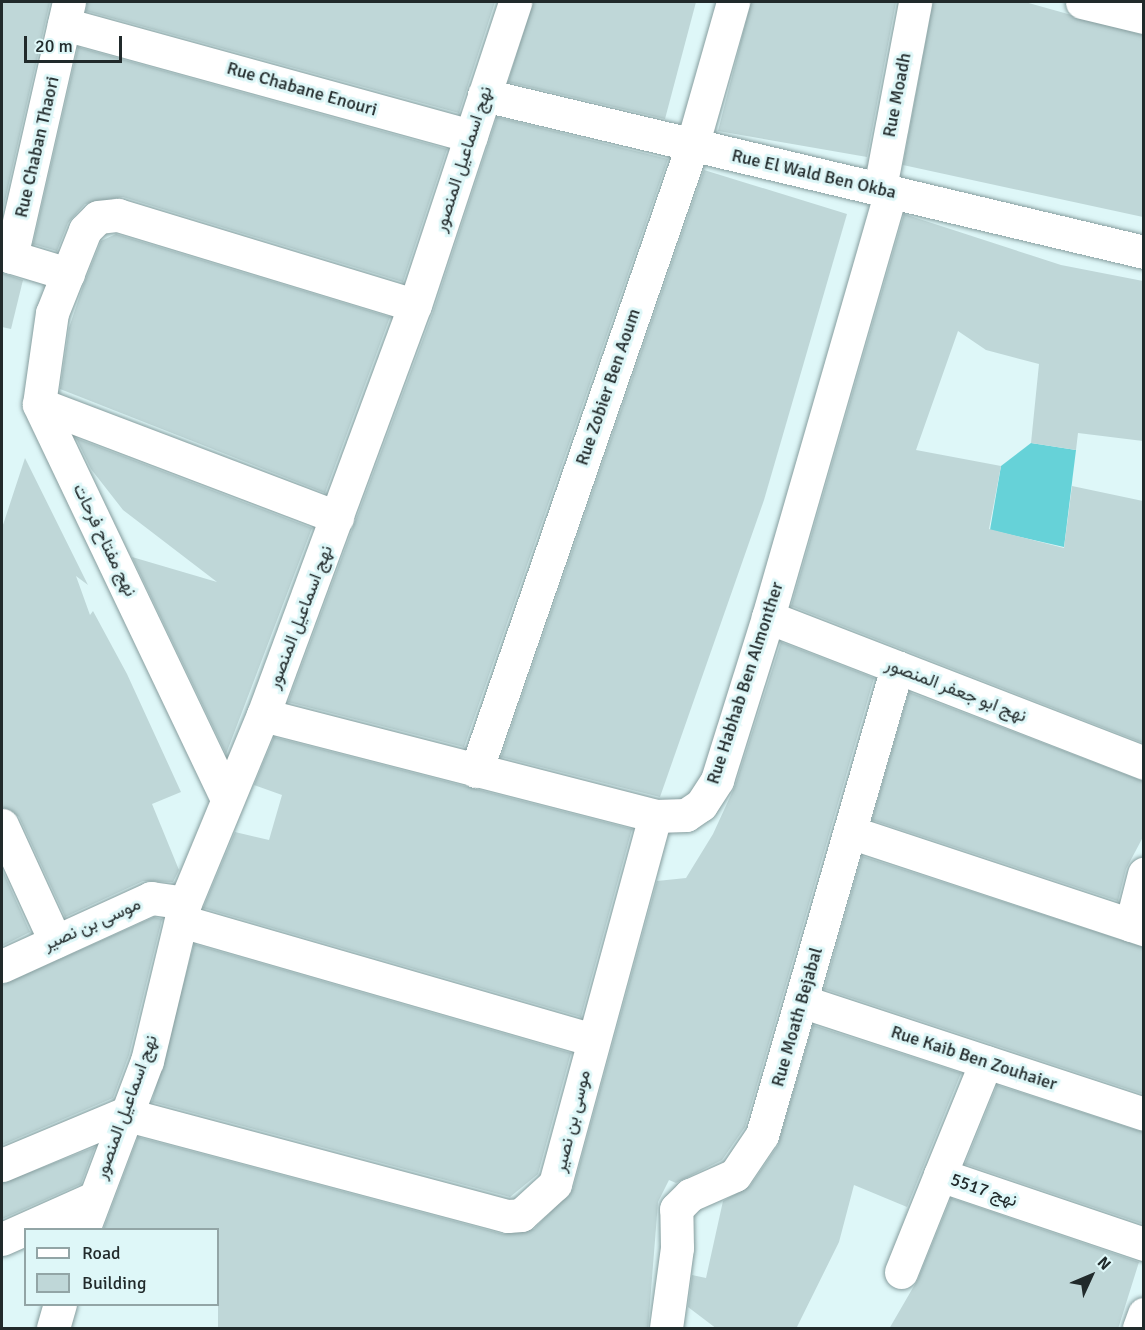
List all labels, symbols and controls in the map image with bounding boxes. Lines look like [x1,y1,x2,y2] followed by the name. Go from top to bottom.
[27,24,124,62] scale bar
[35,35,73,57] text: 20 m
[878,51,916,139] street label: Rue Moadh
[224,57,380,121] street label: Rue Chabane Enouri
[10,74,64,220] street label: Rue Chaban Thaori
[429,83,497,235] street label: نهج اسماعيل المنصور
[730,145,898,203] street label: Rue El Wald Ben Okba
[571,306,645,468] street label: Rue Zobier Ben Aoum
[68,480,142,600] street label: نهج مفتاح فرحات
[263,542,337,692] street label: نهج اسماعيل المنصور
[702,579,788,787] street label: Rue Habhab Ben Almonther
[882,653,1030,727] street label: نهج ابو جعفر المنصور
[40,893,144,955] street label: موسى بن نصير
[767,945,827,1089] street label: Rue Moath Bejabal
[888,1021,1060,1095] street label: Rue Kaib Ben Zouhaier
[90,1032,162,1182] street label: نهج اسماعيل المنصور
[549,1068,595,1174] street label: موسى بن نصير
[948,1169,1020,1211] street label: نهج 5517
[24,1228,219,1306] legend
[82,1242,121,1264] text: Road
[1061,1246,1121,1306] north arrow
[1093,1253,1115,1274] text: N
[82,1272,146,1294] text: Building

